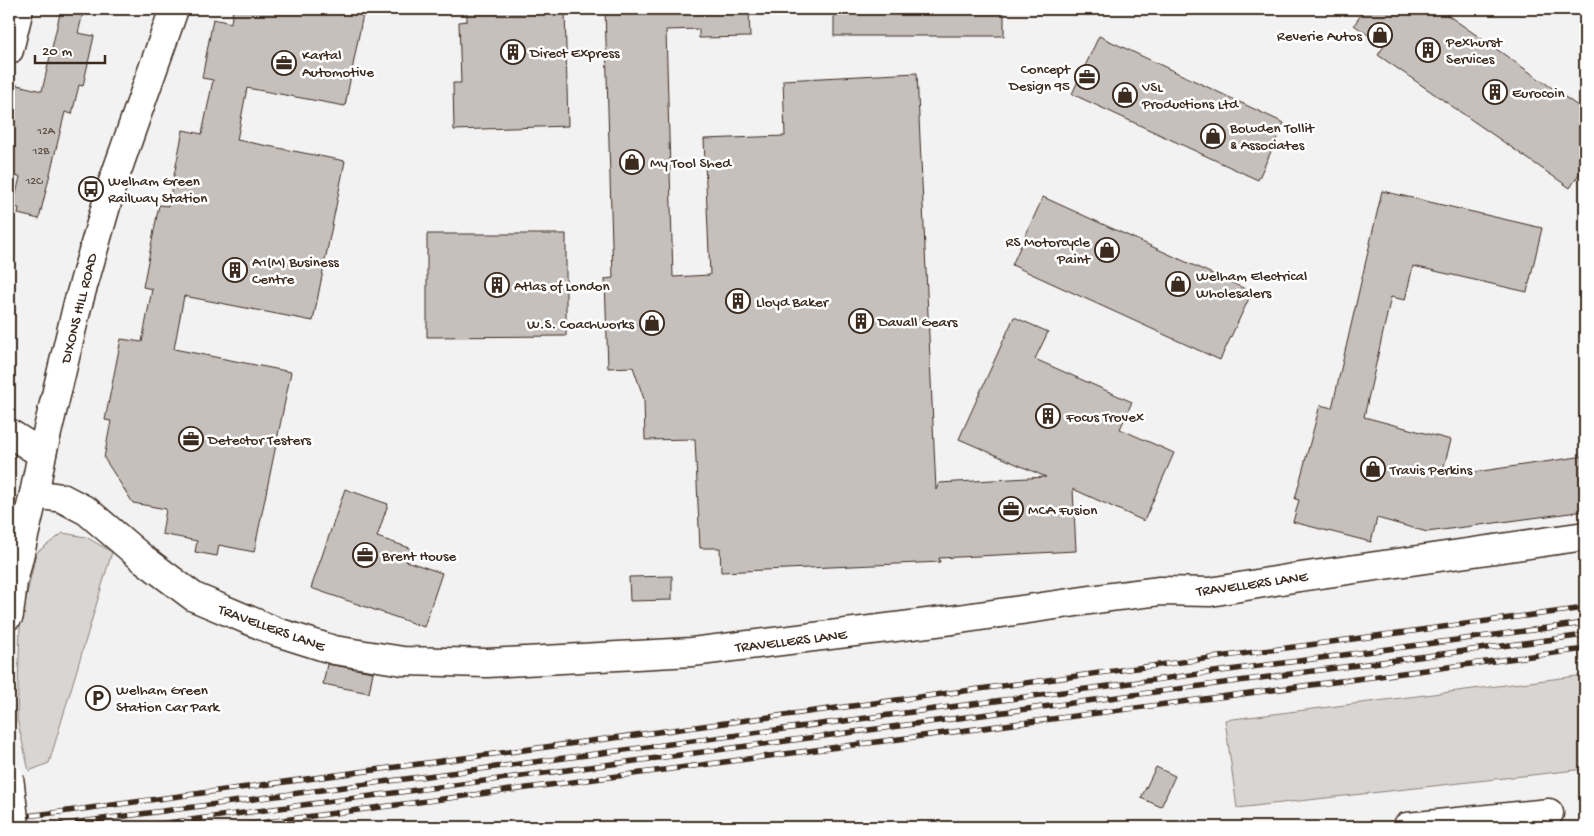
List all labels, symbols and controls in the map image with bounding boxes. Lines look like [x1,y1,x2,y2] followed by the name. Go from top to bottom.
[1367,22,1393,48] shop icon: Reverie Autos
[1277,28,1362,46] place label: Reverie Autos
[35,32,105,64] scale bar
[1445,34,1504,69] place label: Pexhurst Services
[1415,37,1441,63] building icon: Pexhurst Services
[500,39,526,65] building icon: Direct Express
[42,43,72,61] text: 20 m
[529,45,620,63] place label: Direct Express
[302,47,374,82] place label: Kartal Automotive
[271,50,297,76] office icon: Kartal Automotive
[1008,61,1072,96] place label: Concept Design 95
[1074,64,1100,90] office icon: Concept Design 95
[1141,79,1239,114] place label: VSL Productions Ltd
[1482,79,1508,105] building icon: Eurocoin
[1112,82,1138,108] shop icon: VSL Productions Ltd
[1512,85,1565,103] place label: Eurocoin
[1229,120,1316,155] place label: Bowden Tollit & Associates
[1200,123,1226,149] shop icon: Bowden Tollit & Associates
[36,125,56,139] house number: 12A
[32,145,50,159] house number: 12B
[619,149,645,175] shop icon: My Tool Shed
[650,155,732,173] place label: My Tool Shed
[108,173,207,208] place label: Welham Green Railway Station
[24,175,44,189] house number: 12C
[78,176,104,202] bus stop icon: Welham Green Railway Station
[1006,234,1092,269] place label: RS Motorcycle Paint
[1094,237,1120,263] shop icon: RS Motorcycle Paint
[57,251,102,366] street label: DIXONS HILL ROAD
[252,254,339,289] place label: A1(M) Business Centre
[222,257,248,283] building icon: A1(M) Business Centre
[1196,268,1307,303] place label: Welham Electrical Wholesalers
[1165,271,1191,297] shop icon: Welham Electrical Wholesalers
[484,272,510,298] building icon: Atlas of London
[514,278,610,296] place label: Atlas of London
[725,288,751,314] building icon: Lloyd Baker
[756,294,830,312] place label: Lloyd Baker
[848,308,874,334] building icon: Davall Gears
[639,310,665,336] shop icon: W.S. Coachworks
[877,314,958,332] place label: Davall Gears
[527,316,634,334] place label: W.S. Coachworks
[1035,403,1061,429] building icon: Focus Trovex
[1065,409,1144,427] place label: Focus Trovex
[178,426,204,452] office icon: Detector Testers
[207,432,311,450] place label: Detector Testers
[1360,456,1386,482] shop icon: Travis Perkins
[1389,462,1473,480] place label: Travis Perkins
[998,496,1024,522] office icon: MCA Fusion
[1028,502,1097,520] place label: MCA Fusion
[352,542,378,568] office icon: Brent House
[381,548,456,566] place label: Brent House
[1194,568,1310,602] street label: TRAVELLERS LANE
[215,601,328,657] street label: TRAVELLERS LANE
[733,626,849,658] street label: TRAVELLERS LANE
[116,682,220,717] place label: Welham Green Station Car Park
[85,685,111,711] parking icon: Welham Green Station Car Park

